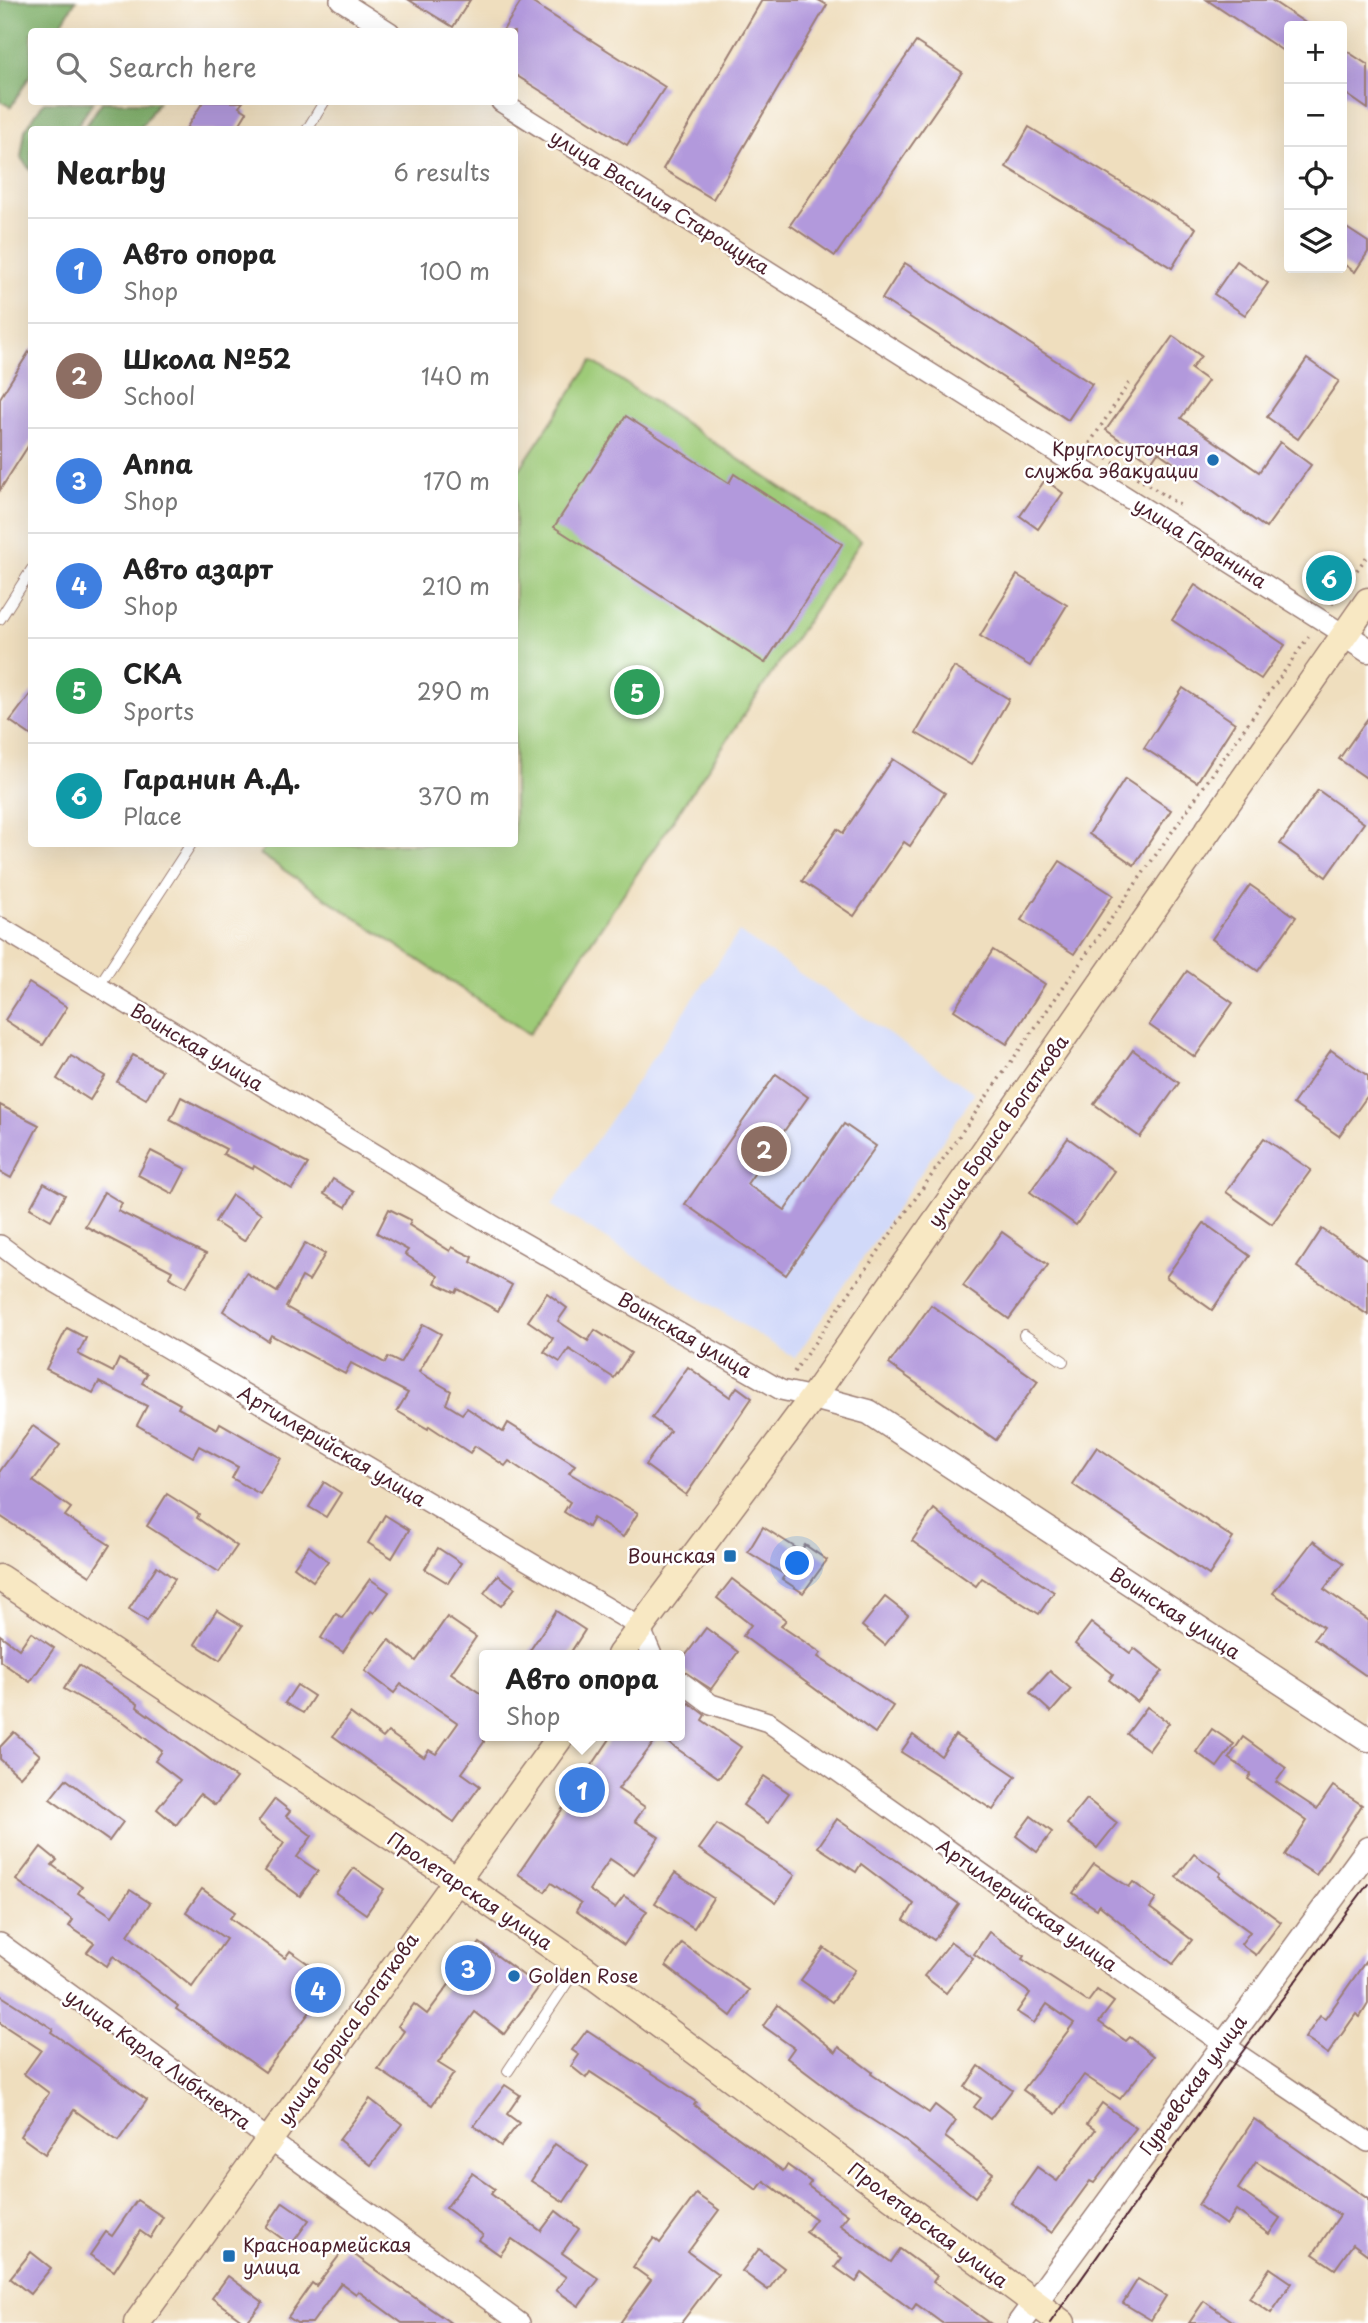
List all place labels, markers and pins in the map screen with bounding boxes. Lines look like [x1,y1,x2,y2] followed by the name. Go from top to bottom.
[1024,434,1199,484] place label: Круглосуточная служба эвакуации
[1205,452,1221,468] marker: Круглосуточная служба эвакуации
[1306,552,1352,604] pin: 6
[614,666,660,718] pin: 5
[741,1123,787,1175] pin: 2
[627,1541,716,1569] place label: Воинская
[722,1548,738,1564] marker: Воинская
[559,1764,605,1816] pin: 1
[445,1942,491,1994] pin: 3
[528,1961,638,1989] place label: Golden Rose
[295,1964,341,2016] pin: 4
[506,1968,522,1984] marker: Golden Rose
[243,2230,411,2280] place label: Красноармейская улица
[221,2248,237,2264] marker: Красноармейская улица

